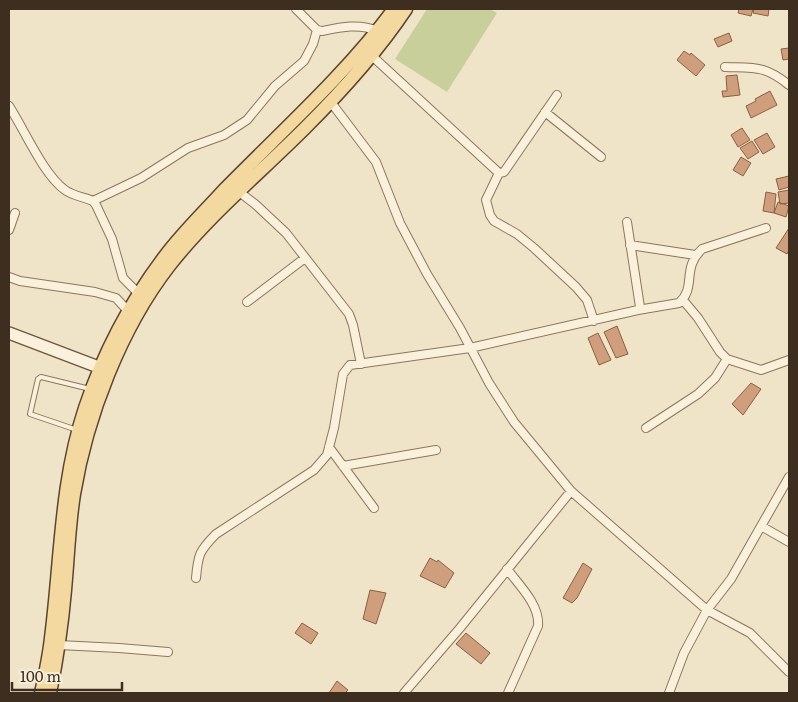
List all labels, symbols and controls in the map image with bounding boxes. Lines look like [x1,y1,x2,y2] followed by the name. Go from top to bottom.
[12,660,122,692] scale bar
[20,664,61,687] text: 100 m

